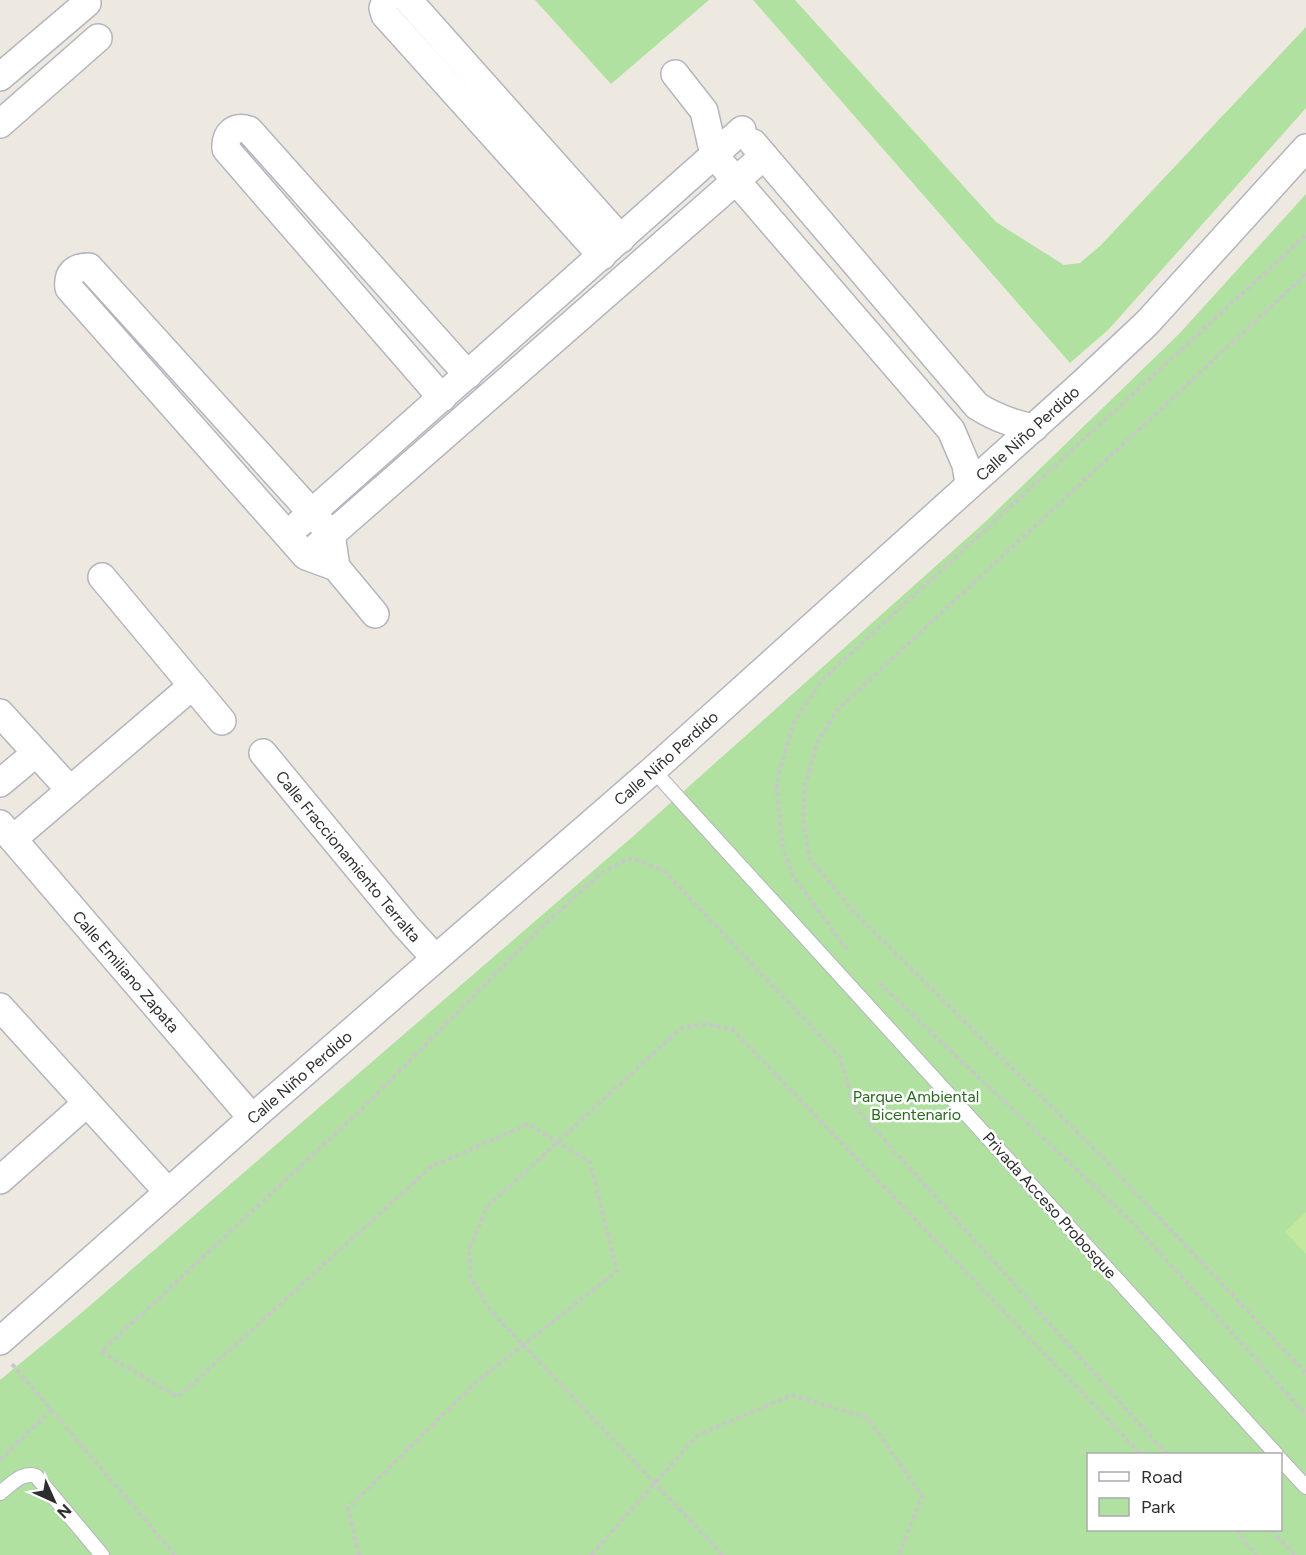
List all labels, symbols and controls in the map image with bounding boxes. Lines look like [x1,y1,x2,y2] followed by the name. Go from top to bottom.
[972,382,1083,485] street label: Calle Niño Perdido
[610,707,722,810] street label: Calle Niño Perdido
[272,767,425,946] street label: Calle Fraccionamiento Terralta
[68,907,183,1036] street label: Calle Emiliano Zapata
[243,1027,356,1128] street label: Calle Niño Perdido
[853,1087,979,1124] park label: Parque Ambiental Bicentenario
[979,1128,1121,1283] street label: Privada Acceso Probosque
[1087,1453,1282,1531] legend
[1141,1466,1182,1488] text: Road
[24,1471,84,1531] north arrow
[1141,1496,1176,1518] text: Park
[53,1500,75,1522] text: N

